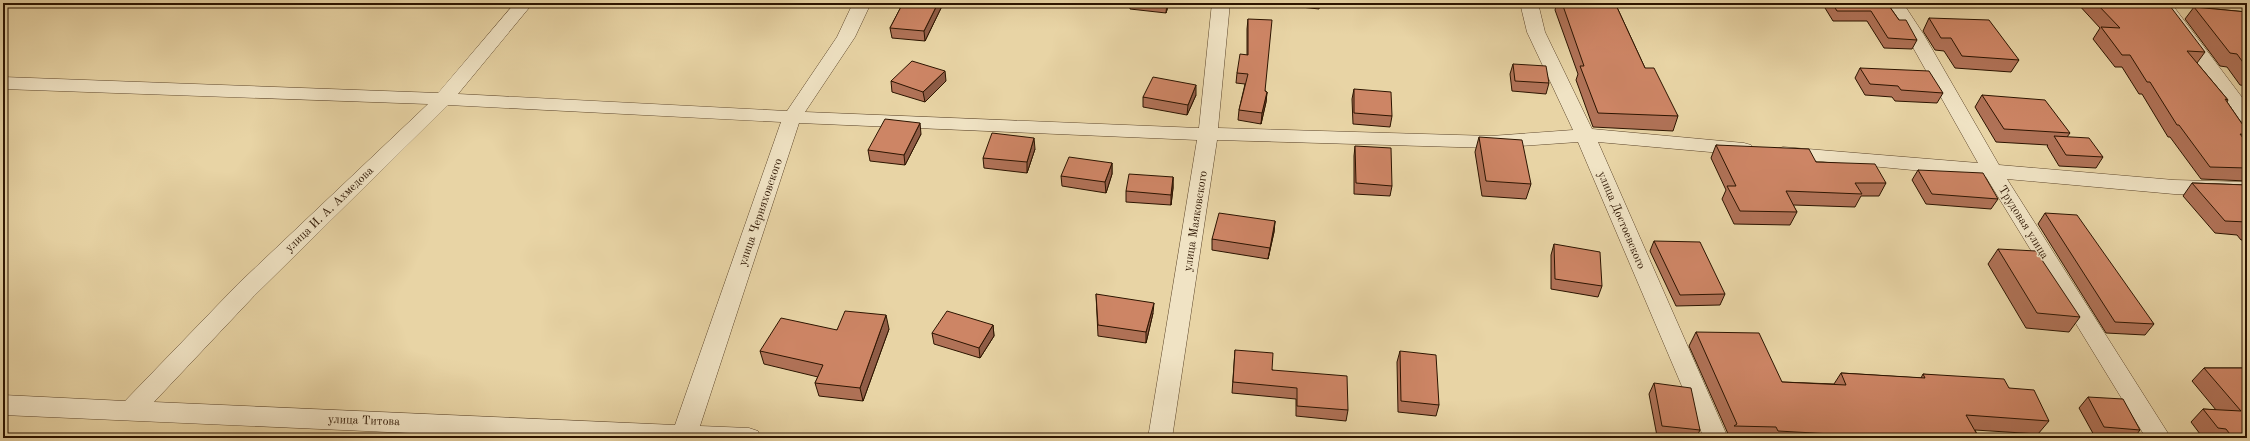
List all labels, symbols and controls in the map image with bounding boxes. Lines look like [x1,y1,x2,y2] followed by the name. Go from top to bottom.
[737,157,785,268] street label: улица Черняховского
[283,165,376,255] street label: улица И. А. Ахмедова
[1182,170,1210,272] street label: улица Маяковского
[1595,170,1647,271] street label: улица Достоевского
[1996,184,2051,261] street label: Трудовая улица
[328,414,400,428] street label: улица Титова

